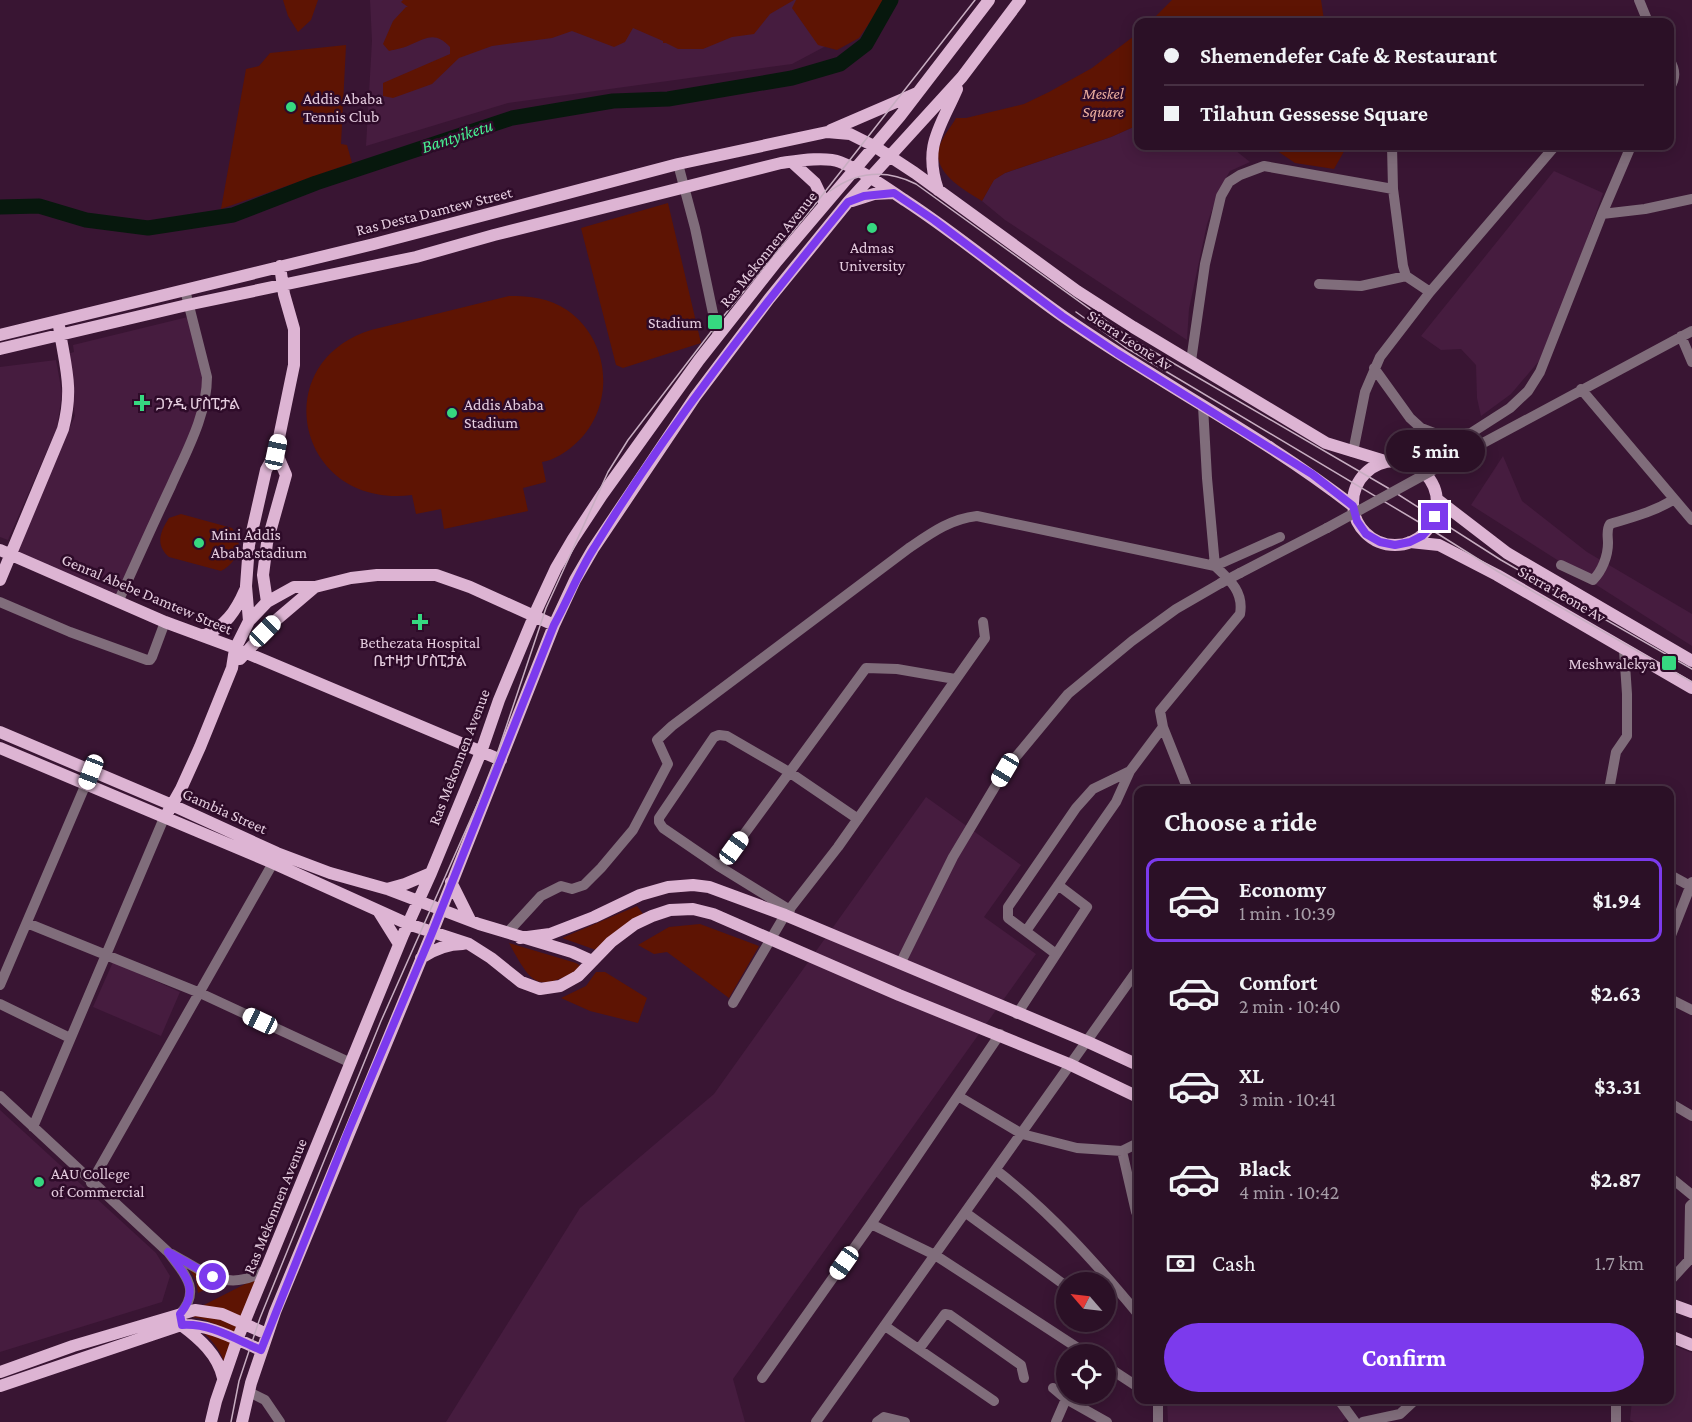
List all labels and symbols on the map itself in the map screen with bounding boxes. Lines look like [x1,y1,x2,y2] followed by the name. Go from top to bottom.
[1081,85,1125,121] park label: Meskel Square
[303,90,383,125] place label: Addis Ababa Tennis Club
[284,100,298,114] marker: Addis Ababa Tennis Club
[419,115,495,157] water label: Bantyiketu
[354,183,515,239] street label: Ras Desta Damtew Street
[716,188,820,310] street label: Ras Mekonnen Avenue
[865,221,879,235] marker: Admas University
[839,239,906,275] place label: Admas University
[1084,306,1176,374] street label: Sierra Leone Av
[706,313,724,331] marker: Stadium
[648,314,702,331] place label: Stadium
[133,394,151,412] marker: ጋንዲ ሆስፒታል
[156,395,240,412] place label: ጋንዲ ሆስፒታል
[464,396,544,431] place label: Addis Ababa Stadium
[445,406,459,420] marker: Addis Ababa Stadium
[1386,430,1484,472] callout: 5 min
[263,433,289,471] car
[1421,503,1448,530] route end
[211,526,307,561] place label: Mini Addis Ababa stadium
[192,536,206,550] marker: Mini Addis Ababa stadium
[59,550,235,638] street label: Genral Abebe Damtew Street
[1515,562,1609,626] street label: Sierra Leone Av
[246,612,284,650] car
[411,613,429,631] marker: Bethezata Hospital ቤተዛታ ሆስፒታል
[360,634,480,669] place label: Bethezata Hospital ቤተዛታ ሆስፒታል
[1660,654,1678,672] marker: Meshwalekya
[1568,655,1657,673] place label: Meshwalekya
[425,687,493,827] street label: Ras Mekonnen Avenue
[988,750,1022,790] car
[76,752,106,792] car
[180,785,271,837] street label: Gambia Street
[716,828,752,868] car
[240,1005,280,1037] car
[240,1136,310,1276] street label: Ras Mekonnen Avenue
[51,1165,145,1200] place label: AAU College of Commercial
[32,1175,46,1189] marker: AAU College of Commercial
[826,1243,862,1283] car
[199,1263,226,1290] route start
[1056,1272,1116,1332] north arrow

